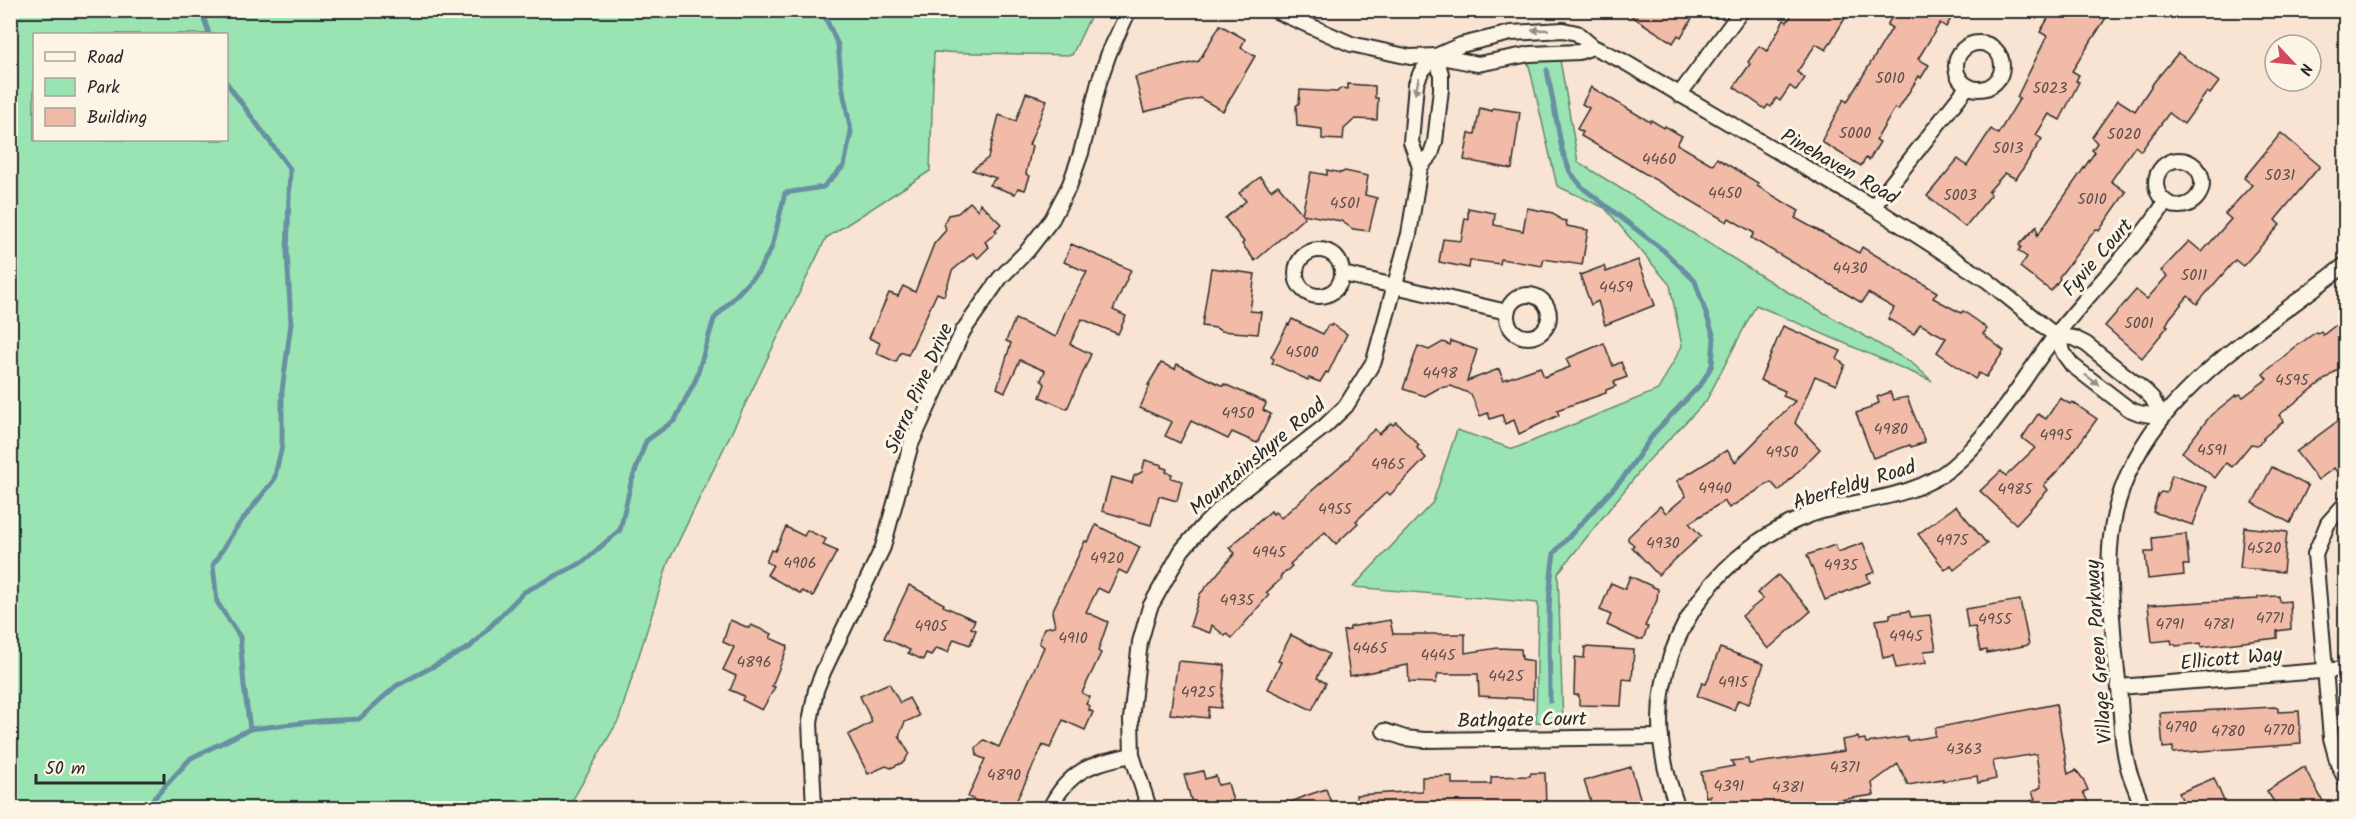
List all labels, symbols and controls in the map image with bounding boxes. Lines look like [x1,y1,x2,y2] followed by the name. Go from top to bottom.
[1531,26,1550,35] one-way arrow
[33,33,228,141] legend
[2263,33,2323,93] north arrow
[87,44,124,73] text: Road
[2292,59,2319,79] text: N
[1875,66,1905,91] house number: 5010
[87,74,120,103] text: Park
[2032,76,2068,101] house number: 5023
[1412,77,1422,95] one-way arrow
[87,104,147,133] text: Building
[1774,121,1905,215] street label: Pinehaven Road
[1839,121,1871,146] house number: 5000
[2107,122,2141,147] house number: 5020
[1993,136,2023,161] house number: 5013
[1642,147,1676,172] house number: 4460
[2265,163,2295,188] house number: 5031
[1708,181,1742,206] house number: 4450
[1943,183,1977,208] house number: 5003
[2077,187,2107,212] house number: 5010
[1330,191,1360,216] house number: 4501
[2055,212,2142,305] street label: Fyvie Court
[1833,256,1867,281] house number: 4430
[2181,263,2207,288] house number: 5011
[1599,275,1633,300] house number: 4459
[2124,311,2154,336] house number: 5001
[877,318,963,459] street label: Sierra Pine Drive
[1285,340,1319,365] house number: 4500
[1422,361,1458,386] house number: 4498
[2275,368,2310,393] house number: 4595
[2084,374,2099,386] one-way arrow
[1183,390,1334,524] street label: Mountainshyre Road
[1221,401,1255,426] house number: 4950
[1874,417,1908,442] house number: 4980
[2039,423,2074,448] house number: 4995
[2197,438,2227,463] house number: 4591
[1765,440,1799,465] house number: 4950
[1371,452,1406,477] house number: 4965
[1789,452,1921,520] street label: Aberfeldy Road
[1698,476,1732,501] house number: 4940
[1998,477,2034,502] house number: 4985
[1318,497,1353,522] house number: 4955
[1936,528,1970,553] house number: 4975
[1646,531,1680,556] house number: 4930
[2247,536,2281,561] house number: 4520
[1252,540,1287,565] house number: 4945
[1090,546,1124,571] house number: 4920
[783,551,817,576] house number: 4906
[1824,553,1860,578] house number: 4935
[2078,558,2122,745] street label: Village Green Parkway
[1220,588,1256,613] house number: 4935
[2256,606,2284,631] house number: 4771
[1978,607,2013,632] house number: 4955
[2155,612,2185,637] house number: 4791
[2204,612,2234,637] house number: 4781
[914,614,949,639] house number: 4905
[1889,624,1924,649] house number: 4945
[1058,626,1088,651] house number: 4910
[1352,636,1389,661] house number: 4465
[2179,640,2284,680] street label: Ellicott Way
[1420,643,1457,668] house number: 4445
[736,650,772,675] house number: 4896
[1488,664,1525,689] house number: 4425
[1718,670,1750,695] house number: 4915
[1181,680,1217,705] house number: 4925
[1457,704,1587,738] street label: Bathgate Court
[2165,715,2197,740] house number: 4790
[2263,718,2295,743] house number: 4770
[2211,719,2245,744] house number: 4780
[1946,737,1982,762] house number: 4363
[36,747,164,785] scale bar
[45,755,85,784] text: 50 m
[1830,755,1860,780] house number: 4371
[987,763,1021,788] house number: 4890
[1714,774,1744,799] house number: 4391
[1772,775,1804,800] house number: 4381

